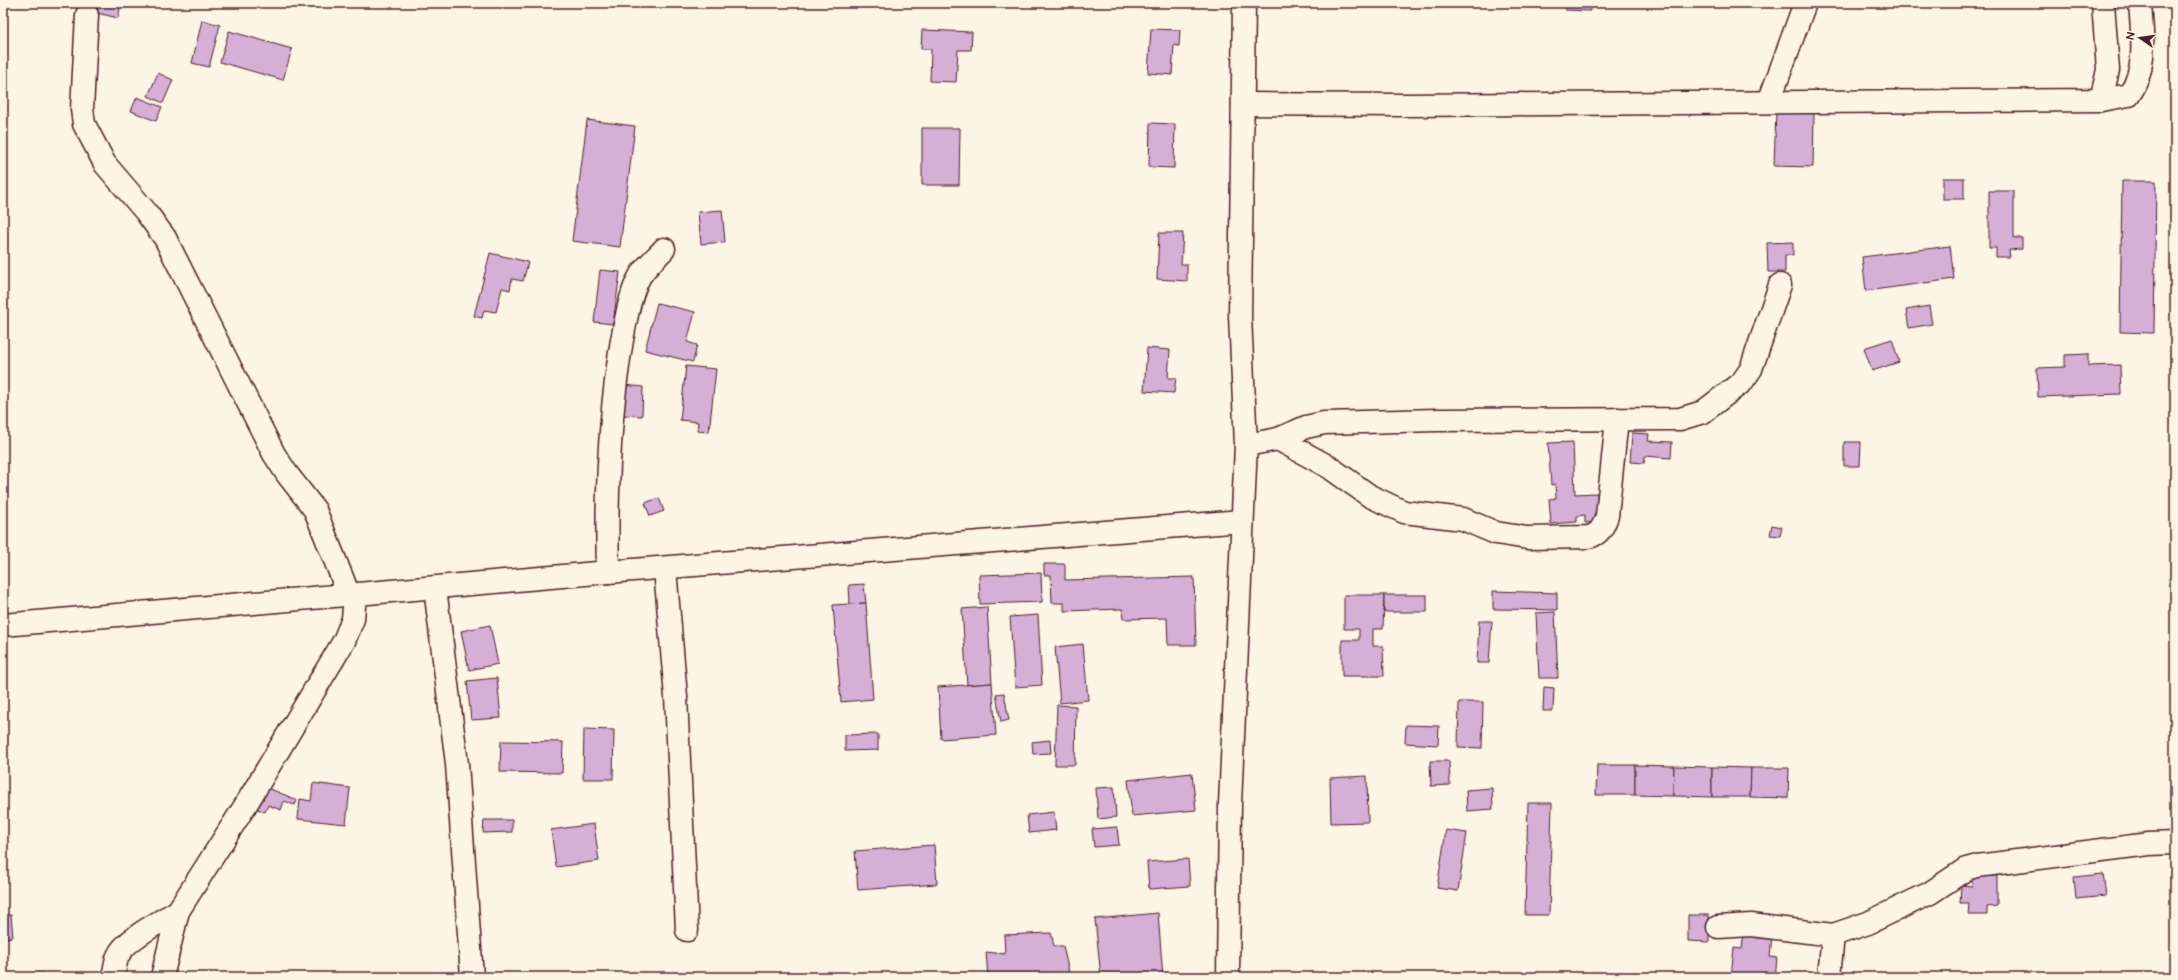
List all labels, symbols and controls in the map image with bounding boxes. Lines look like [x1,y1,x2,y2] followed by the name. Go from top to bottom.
[2120,18,2160,58] north arrow
[2123,30,2138,41] text: N

